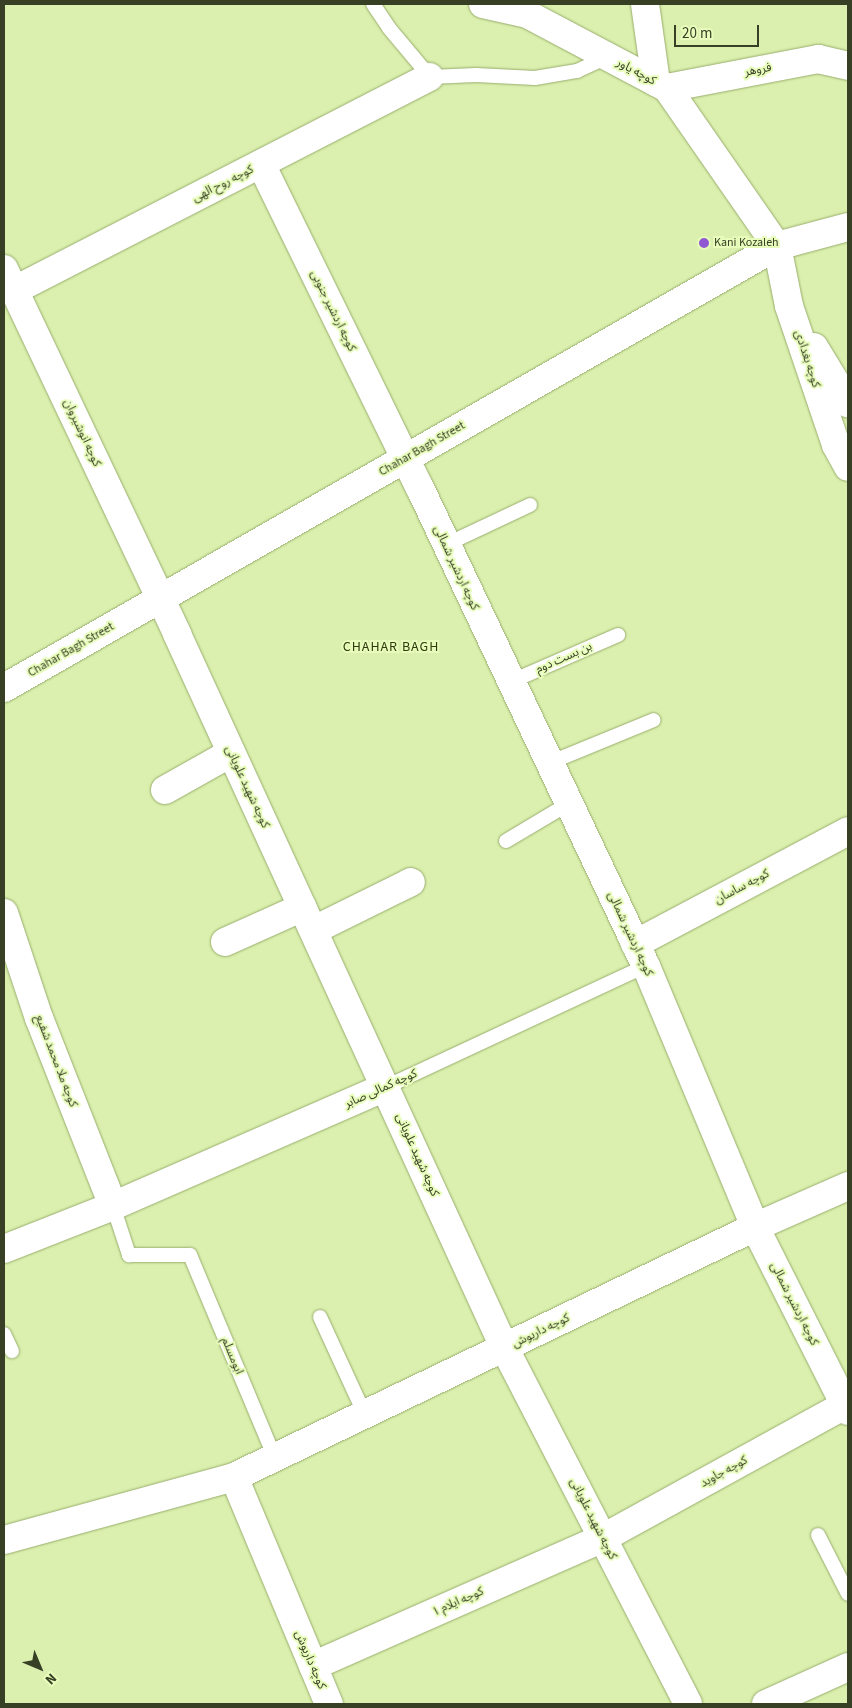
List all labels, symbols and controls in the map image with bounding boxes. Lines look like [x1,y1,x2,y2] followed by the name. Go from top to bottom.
[677,15,762,47] scale bar
[682,23,712,44] text: 20 m
[614,56,658,88] street label: کوچه یاور
[743,60,773,80] street label: فروهر
[190,162,256,206] street label: کوچه روح الهی
[714,236,779,250] place label: Kani Kozaleh
[698,237,710,249] marker: Kani Kozaleh
[307,268,359,354] street label: کوچه اردشیر جنوبی
[791,328,823,390] street label: کوچه بغدادی
[60,397,104,469] street label: کوچه انوشیروان
[377,419,467,479] street label: Chahar Bagh Street
[430,524,482,612] street label: کوچه اردشیر شمالی
[26,620,116,680] street label: Chahar Bagh Street
[341,639,441,655] district label: CHAHAR BAGH
[534,639,594,677] street label: بن بست دوم
[222,744,272,830] street label: کوچه شهید علویانی
[712,867,772,907] street label: کوچه ساسان
[604,890,656,978] street label: کوچه اردشیر شمالی
[32,1013,80,1109] street label: کوچه ملا محمد شفیع
[342,1067,420,1111] street label: کوچه کمالی صابر
[392,1111,442,1199] street label: کوچه شهید علویانی
[767,1260,821,1348] street label: کوچه اردشیر شمالی
[510,1311,572,1351] street label: کوچه داریوش
[218,1335,246,1377] street label: ابومسلم
[698,1453,750,1491] street label: کوچه جاوید
[566,1476,620,1562] street label: کوچه شهید علویانی
[430,1584,486,1620] street label: کوچه ایلام ۱
[291,1629,329,1691] street label: کوچه داریوش
[15,1643,65,1693] north arrow
[40,1668,61,1689] text: N

